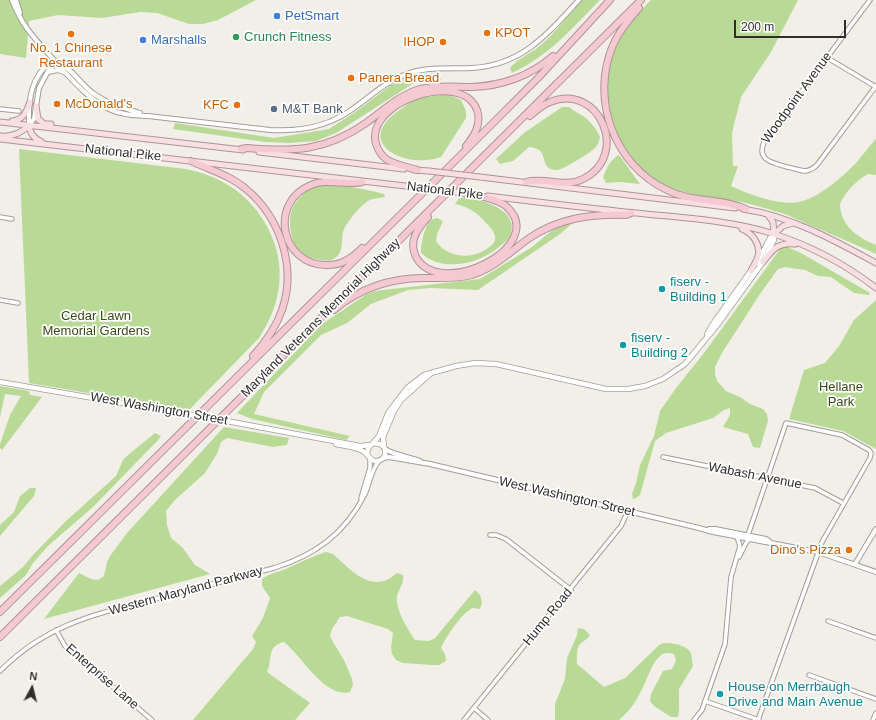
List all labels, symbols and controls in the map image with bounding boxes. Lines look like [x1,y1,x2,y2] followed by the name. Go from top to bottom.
[285,8,339,24] place label: PetSmart
[272,11,282,21] marker: PetSmart
[736,12,848,38] scale bar
[741,20,774,34] text: 200 m
[495,25,530,41] place label: KPOT
[482,28,492,38] marker: KPOT
[66,29,76,39] marker: No. 1 Chinese Restaurant
[244,29,331,45] place label: Crunch Fitness
[151,32,207,48] place label: Marshalls
[231,32,241,42] marker: Crunch Fitness
[403,34,435,50] place label: IHOP
[138,35,148,45] marker: Marshalls
[438,37,448,47] marker: IHOP
[30,40,112,71] place label: No. 1 Chinese Restaurant
[759,49,835,147] street label: Woodpoint Avenue
[359,70,439,86] place label: Panera Bread
[346,73,356,83] marker: Panera Bread
[65,96,133,112] place label: McDonald's
[203,97,229,113] place label: KFC
[52,99,62,109] marker: McDonald's
[232,100,242,110] marker: KFC
[282,101,343,117] place label: M&T Bank
[269,104,279,114] marker: M&T Bank
[84,141,162,165] street label: National Pike
[406,179,484,203] street label: National Pike
[238,235,404,401] street label: Maryland Veterans Memorial Highway
[670,274,727,305] place label: fiserv - Building 1
[657,284,667,294] marker: fiserv - Building 1
[43,308,149,339] park label: Cedar Lawn Memorial Gardens
[631,330,688,361] place label: fiserv - Building 2
[618,340,628,350] marker: fiserv - Building 2
[819,379,863,410] park label: Hellane Park
[89,389,229,429] street label: West Washington Street
[707,459,803,493] street label: Wabash Avenue
[497,474,637,520] street label: West Washington Street
[770,542,841,558] place label: Dino's Pizza
[844,545,854,555] marker: Dino's Pizza
[107,563,265,619] street label: Western Maryland Parkway
[520,585,576,649] street label: Hump Road
[62,641,142,713] street label: Enterprise Lane
[12,668,52,708] north arrow
[29,670,38,683] text: N
[728,679,863,710] place label: House on Merrbaugh Drive and Main Avenue
[715,689,725,699] marker: House on Merrbaugh Drive and Main Avenue

